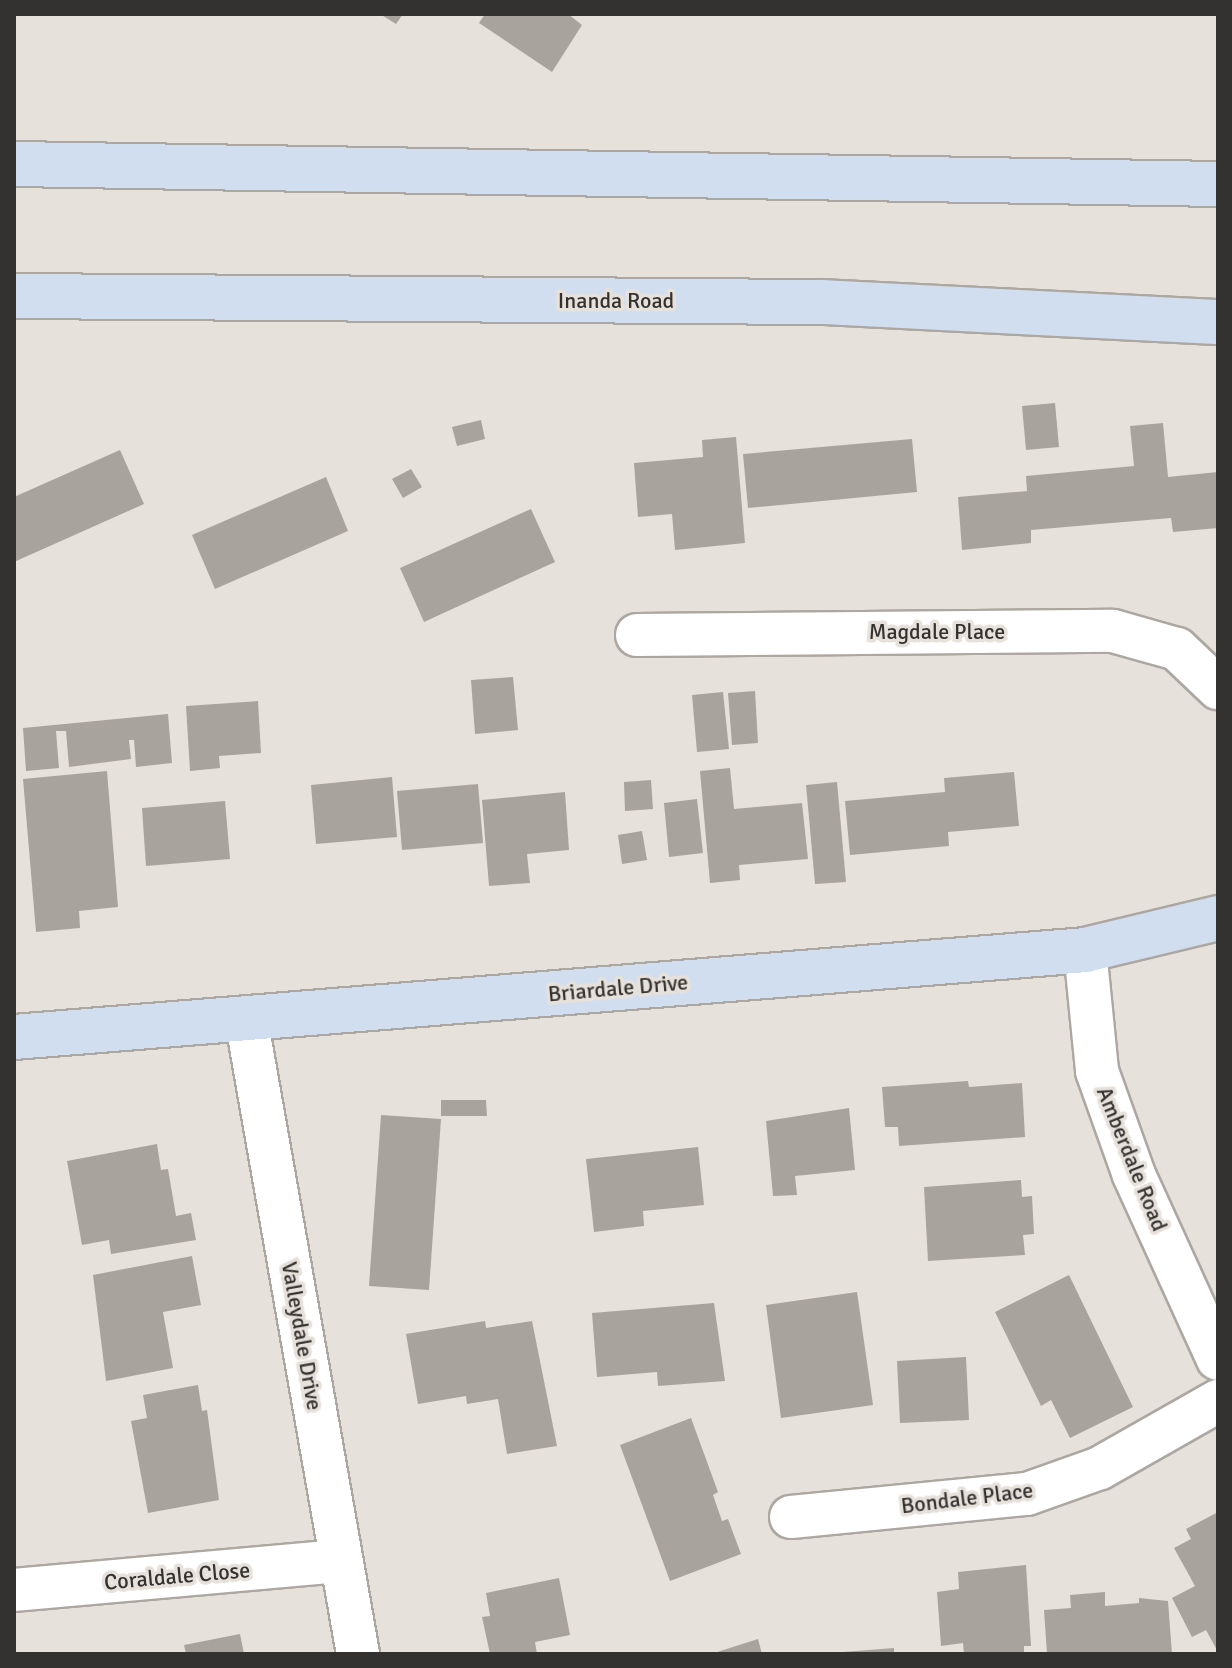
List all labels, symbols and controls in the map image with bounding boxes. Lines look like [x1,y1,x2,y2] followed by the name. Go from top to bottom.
[558,288,674,314] street label: Inanda Road
[869,619,1005,645] street label: Magdale Place
[547,969,689,1007] street label: Briardale Drive
[1091,1083,1173,1235] street label: Amberdale Road
[276,1260,328,1412] street label: Valleydale Drive
[899,1477,1035,1519] street label: Bondale Place
[103,1556,251,1596] street label: Coraldale Close

